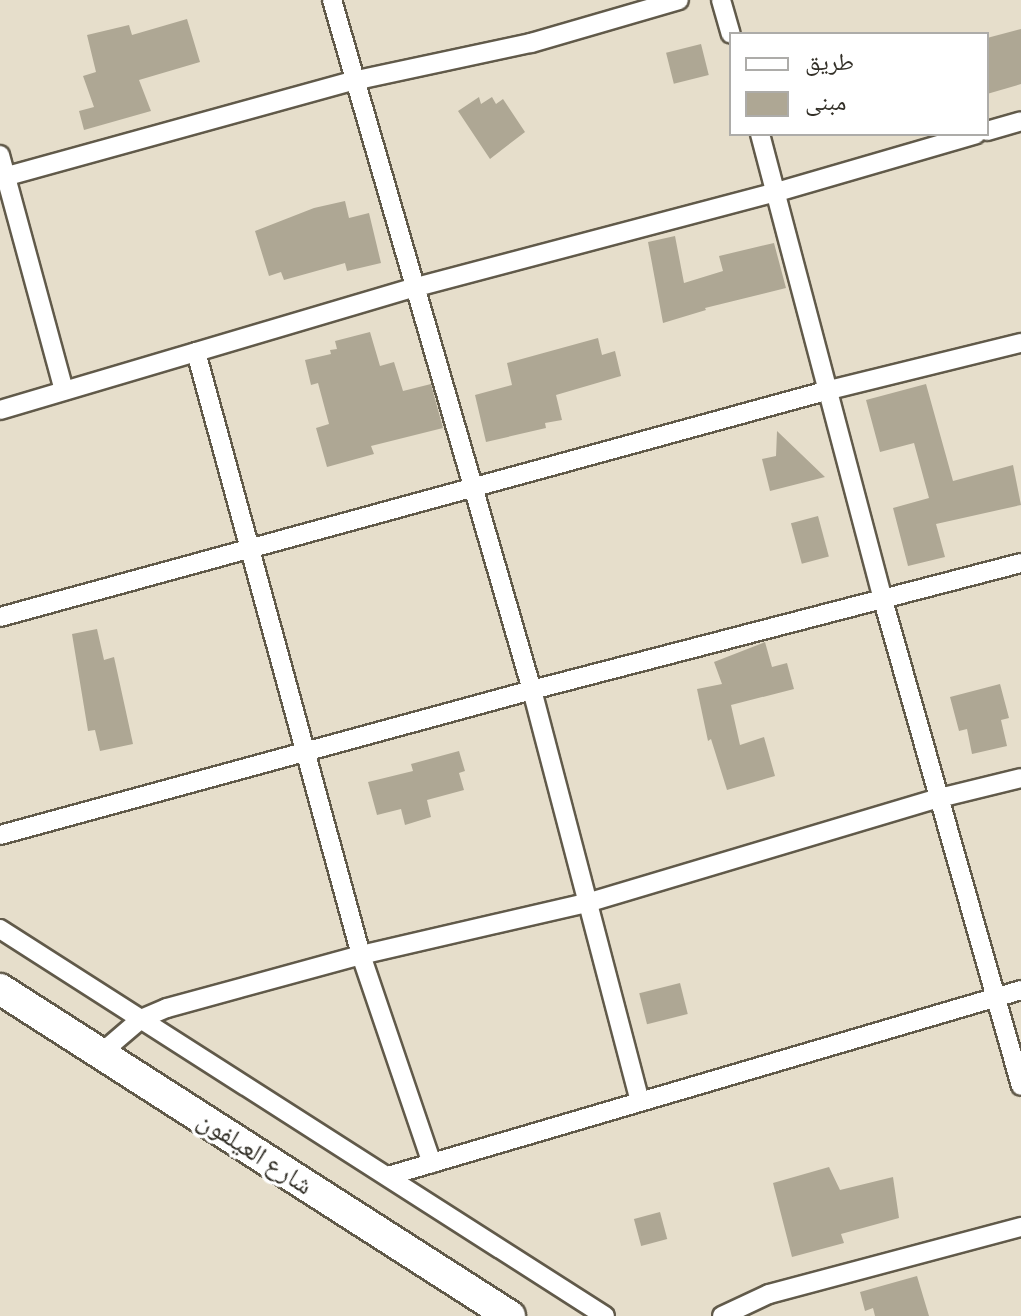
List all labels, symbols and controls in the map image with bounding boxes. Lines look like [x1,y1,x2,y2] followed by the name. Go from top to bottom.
[729,32,989,136] legend
[805,47,854,76] text: طريق
[805,87,846,116] text: مبنى
[192,1104,318,1202] street label: شارع العيلفون

